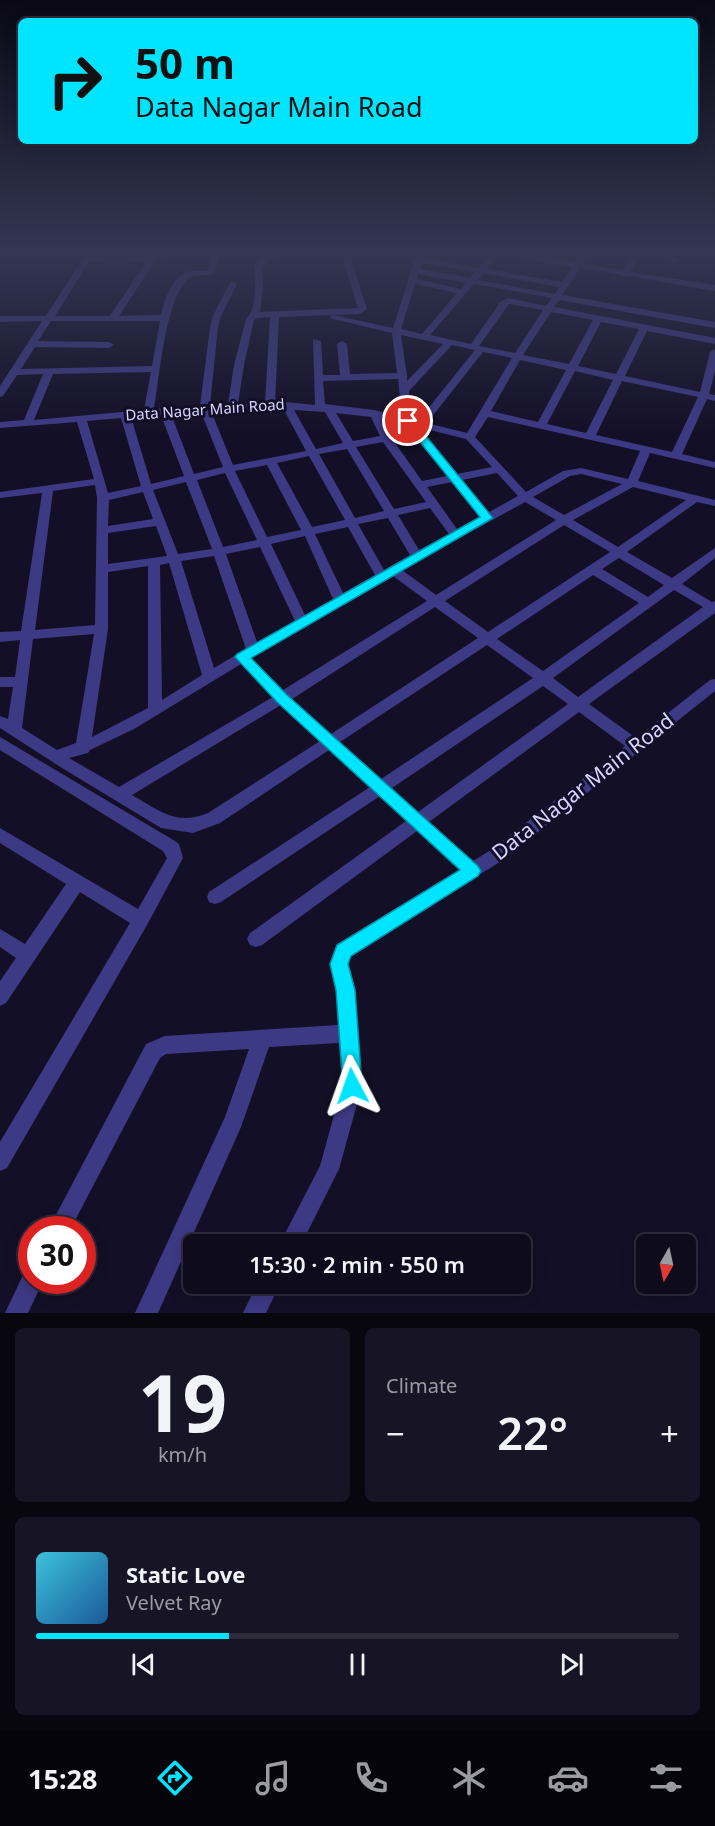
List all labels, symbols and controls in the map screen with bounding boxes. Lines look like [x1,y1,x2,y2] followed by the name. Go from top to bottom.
[135,34,235,91] text: 50 m
[36,42,114,120] icon: right
[135,88,423,125] text: Data Nagar Main Road
[125,393,285,425] street label: Data Nagar Main Road
[382,395,433,446] pin
[391,404,424,437] icon: arrive
[486,706,679,866] street label: Data Nagar Main Road
[320,1054,384,1118] position arrow
[18,1216,96,1294] speed limit sign: 30
[636,1234,696,1294] north arrow
[636,1234,696,1294] map controls
[249,1249,465,1279] text: 15:30 · 2 min · 550 m
[138,1349,227,1455] text: 19
[386,1372,457,1399] text: Climate
[497,1402,568,1463] text: 22°
[386,1411,405,1456] text: −
[660,1411,679,1456] text: +
[158,1441,207,1468] text: km/h
[126,1559,245,1589] text: Static Love
[126,1589,222,1616] text: Velvet Ray
[127,1648,160,1681] icon: previous
[341,1648,374,1681] icon: pause
[555,1648,588,1681] icon: next
[154,1757,196,1799] icon: directions
[252,1757,294,1799] icon: music
[350,1757,392,1799] icon: phone
[448,1757,490,1799] icon: climate
[547,1757,589,1799] icon: car
[645,1757,687,1799] icon: filters
[28,1760,97,1797] text: 15:28

